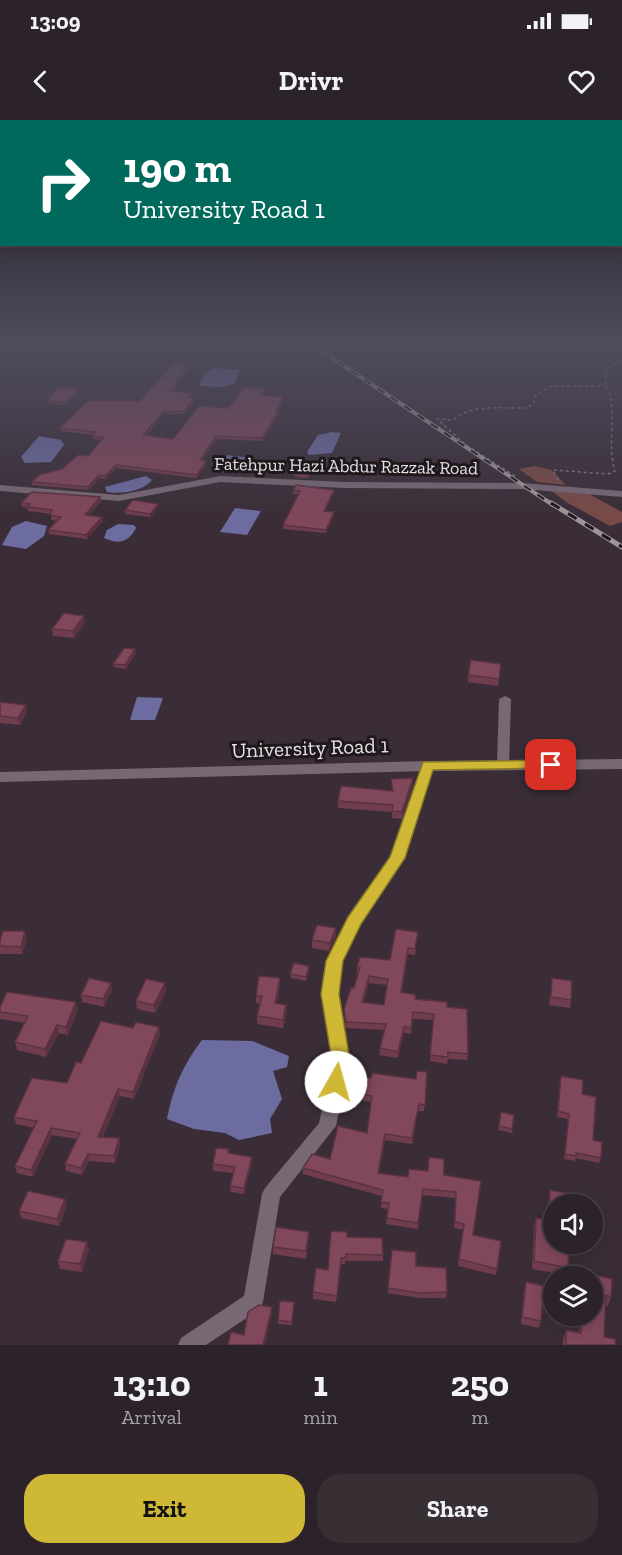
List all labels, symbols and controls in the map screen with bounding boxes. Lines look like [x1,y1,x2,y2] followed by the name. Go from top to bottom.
[30,8,81,35] text: 13:09
[24,65,57,98] icon: back
[279,65,343,97] text: Drivr
[565,65,598,98] icon: heart
[123,142,231,193] text: 190 m
[24,144,102,222] icon: right
[123,193,325,225] text: University Road 1
[214,453,478,479] street label: Fatehpur Hazi Abdur Razzak Road
[231,732,389,763] street label: University Road 1
[525,739,576,790] pin
[534,748,567,781] icon: arrive
[304,1050,368,1114] position arrow
[543,1194,603,1326] map controls
[543,1194,603,1254] button: sound
[543,1266,603,1326] button: layers
[113,1362,191,1405] text: 13:10
[313,1362,328,1405] text: 1
[450,1362,509,1405] text: 250
[122,1405,182,1429] text: Arrival
[303,1405,338,1429] text: min
[471,1405,488,1429] text: m
[24,1474,305,1543] button: Exit
[317,1474,598,1543] button: Share

